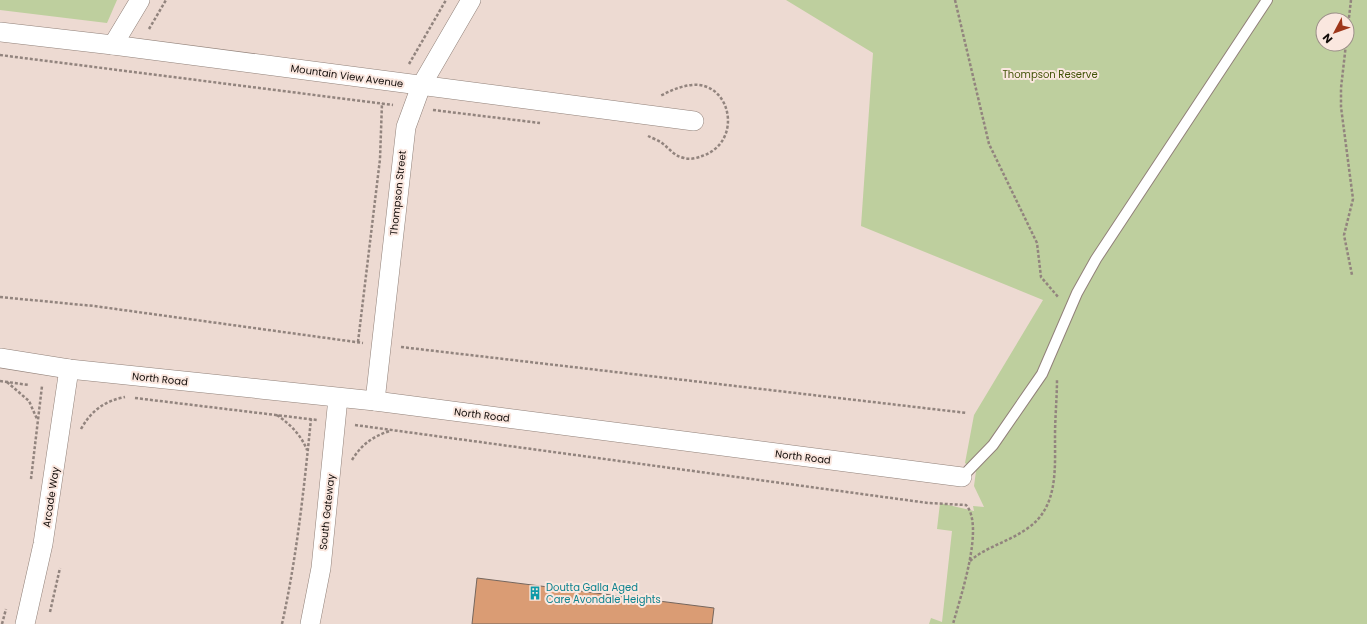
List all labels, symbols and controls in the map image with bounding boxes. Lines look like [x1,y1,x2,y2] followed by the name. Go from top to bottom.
[1315,12,1355,52] north arrow
[1319,30,1336,47] text: N
[290,61,404,91] street label: Mountain View Avenue
[1002,67,1098,82] park label: Thompson Reserve
[386,149,410,236] street label: Thompson Street
[131,369,189,389] street label: North Road
[453,404,511,426] street label: North Road
[774,446,832,468] street label: North Road
[39,465,63,528] street label: Arcade Way
[316,473,338,551] street label: South Gateway
[546,580,661,607] place label: Doutta Galla Aged Care Avondale Heights
[527,585,543,601] building icon: Doutta Galla Aged Care Avondale Heights

